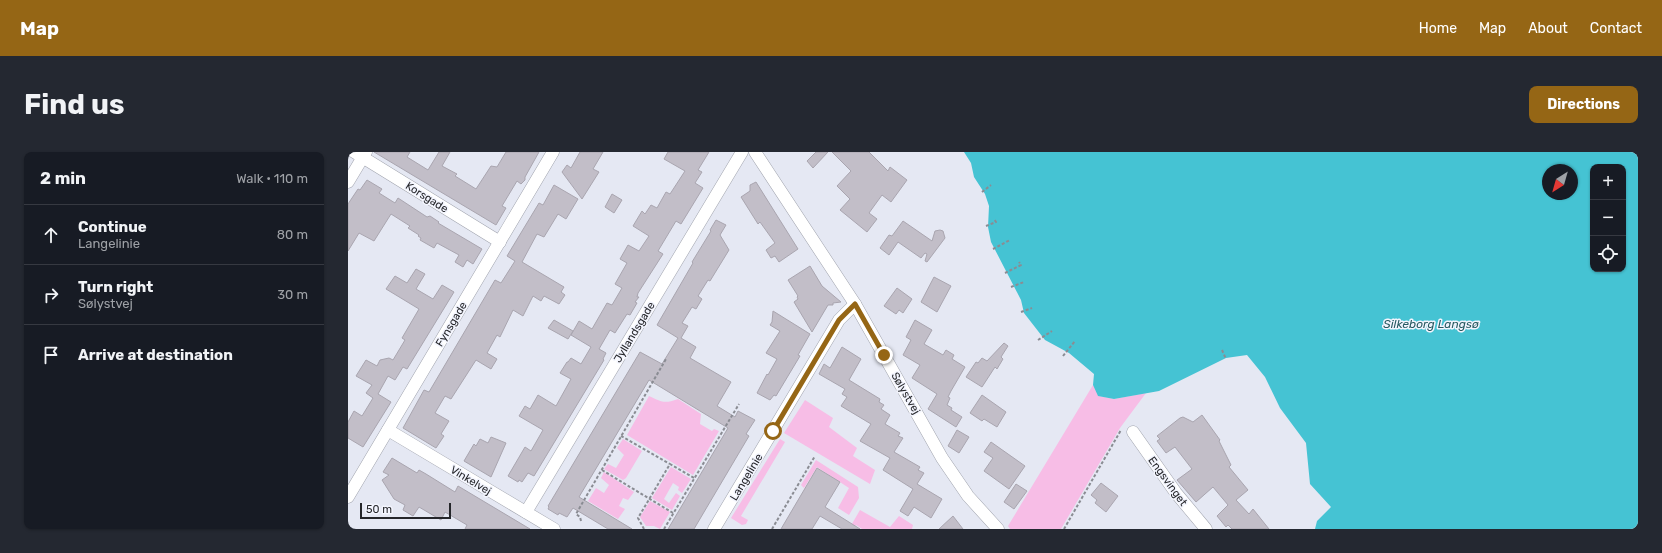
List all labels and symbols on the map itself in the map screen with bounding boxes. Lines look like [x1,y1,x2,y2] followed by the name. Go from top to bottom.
[1542,164,1578,200] north arrow
[403,179,450,216] street label: Korsgade
[611,299,658,365] street label: Jyllandsgade
[433,300,470,349] street label: Fynsgade
[1383,317,1479,331] water label: Silkeborg Langsø
[875,346,893,364] route end
[888,370,923,417] street label: Sølystvej
[764,422,782,440] route start
[727,451,766,503] street label: Langelinie
[1145,454,1190,509] street label: Engsvinget
[448,463,494,498] street label: Vinkelvej
[360,501,451,520] scale bar

